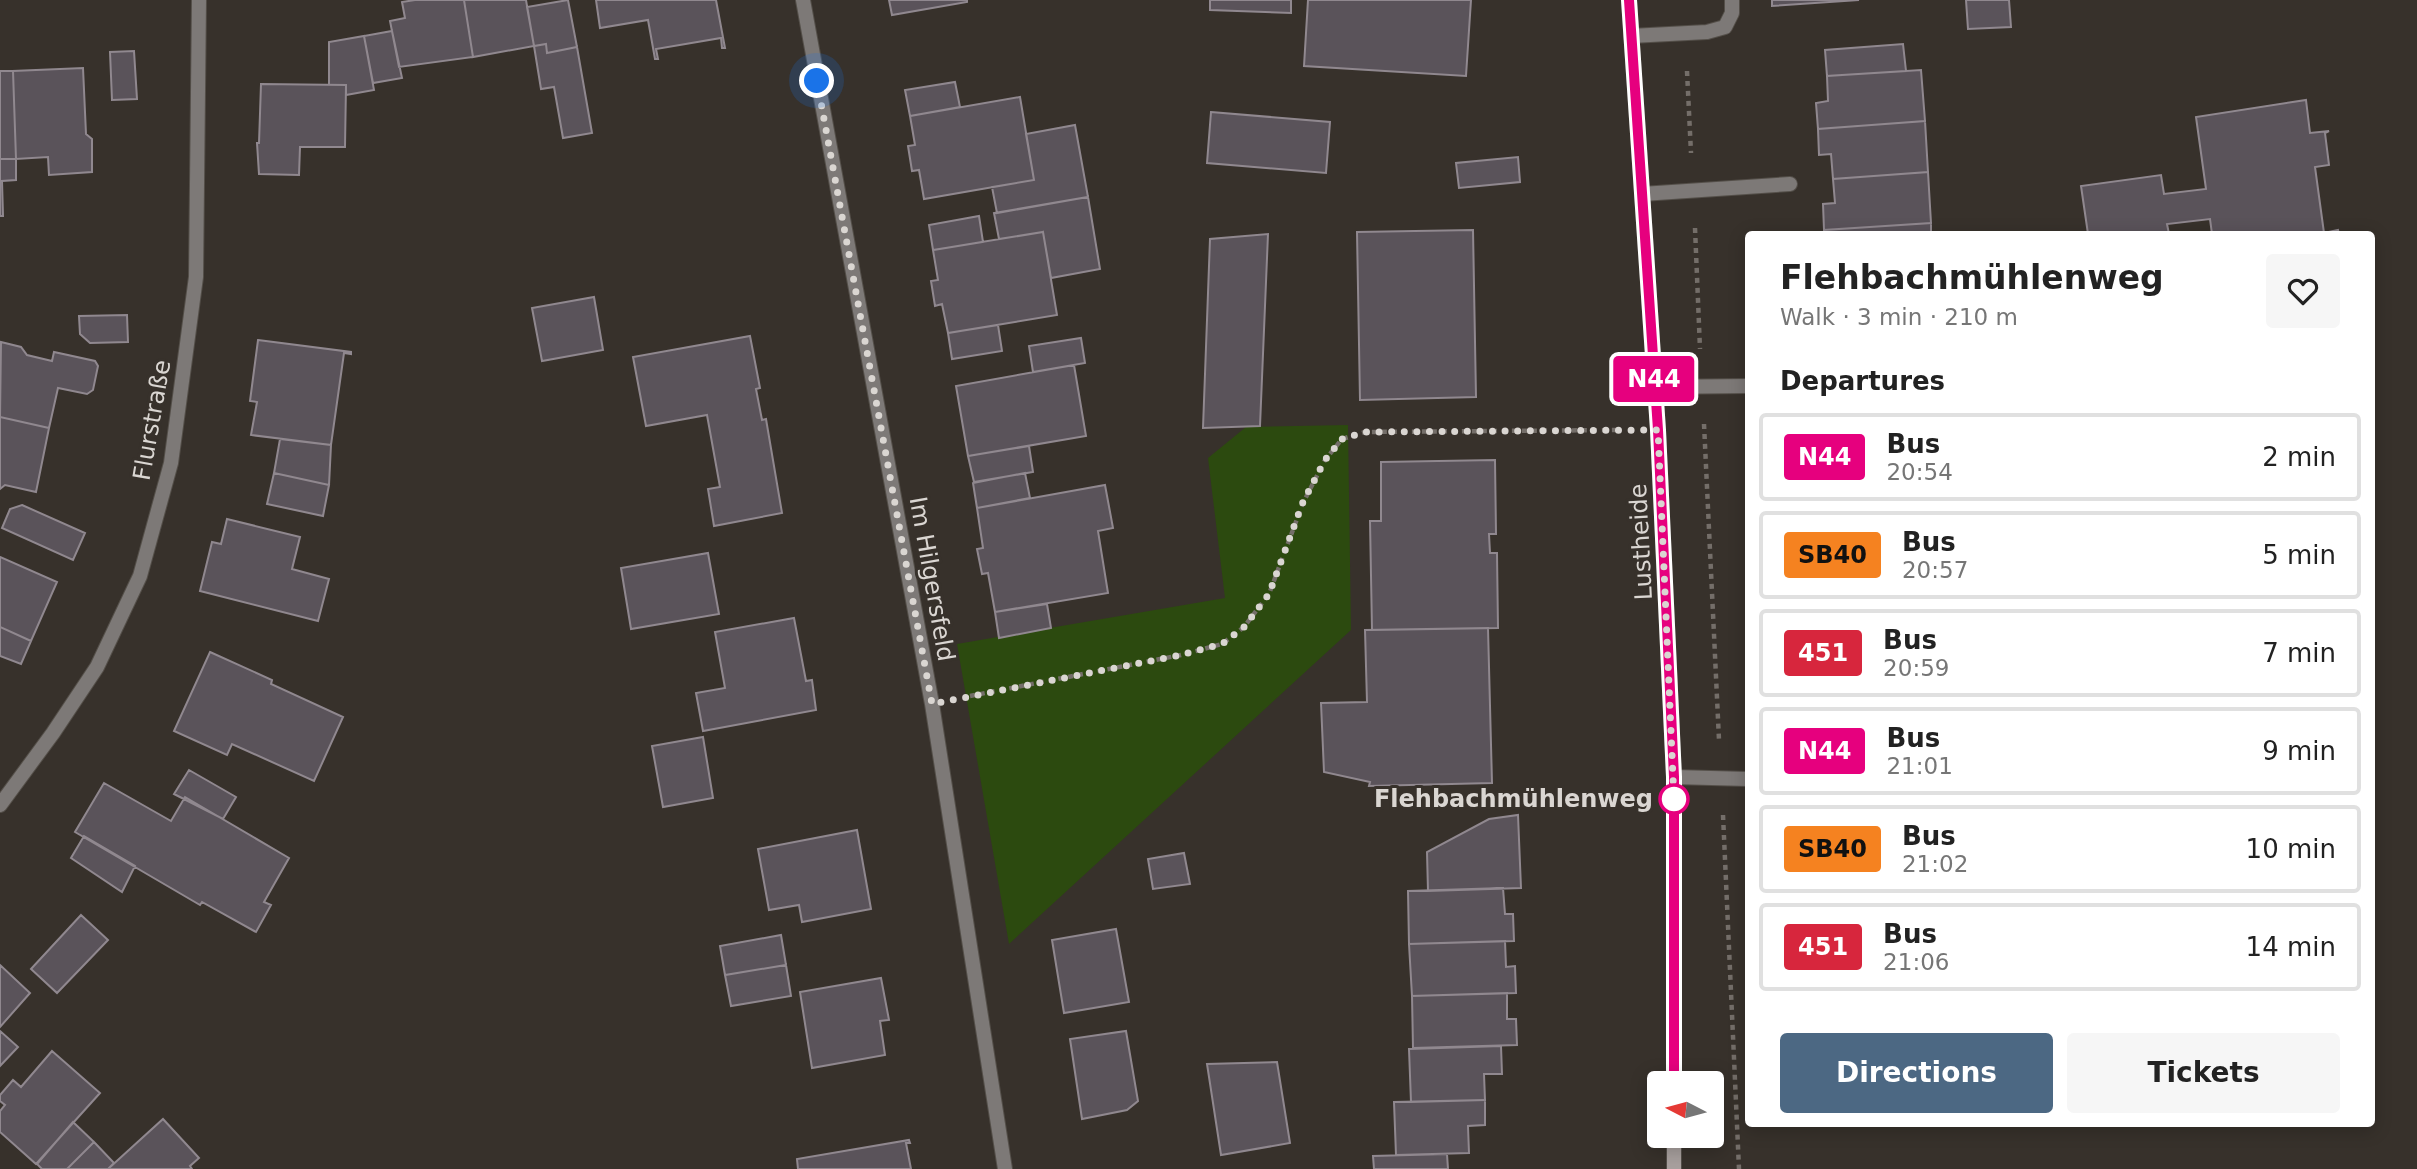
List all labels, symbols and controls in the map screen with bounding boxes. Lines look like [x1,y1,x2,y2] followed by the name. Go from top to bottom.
[799,63,834,98] your location
[2266,254,2340,328] button: heart
[1780,258,2164,297] text: Flehbachmühlenweg
[1780,304,2018,330] text: Walk · 3 min · 210 m
[1614,356,1694,402] line badge: N44
[128,358,176,482] street label: Flurstraße
[1627,365,1681,393] text: N44
[1780,366,1945,396] text: Departures
[1886,429,1940,459] text: Bus
[2262,442,2336,472] text: 2 min
[1798,443,1851,471] text: N44
[1886,459,1953,485] text: 20:54
[1624,483,1658,601] street label: Lustheide
[904,494,960,664] street label: Im Hilgersfeld
[1902,527,1956,557] text: Bus
[2262,540,2336,570] text: 5 min
[1798,541,1867,569] text: SB40
[1902,557,1968,583] text: 20:57
[1883,625,1937,655] text: Bus
[2262,638,2336,668] text: 7 min
[1798,639,1848,667] text: 451
[1883,655,1949,681] text: 20:59
[1886,723,1940,753] text: Bus
[2262,736,2336,766] text: 9 min
[1798,737,1851,765] text: N44
[1886,753,1953,779] text: 21:01
[1659,784,1689,814] marker: Flehbachmühlenweg
[1374,785,1653,813] place label: Flehbachmühlenweg
[1902,821,1956,851] text: Bus
[2246,834,2336,864] text: 10 min
[1798,835,1867,863] text: SB40
[1902,851,1968,877] text: 21:02
[1883,919,1937,949] text: Bus
[2246,932,2336,962] text: 14 min
[1798,933,1848,961] text: 451
[1883,949,1949,975] text: 21:06
[1780,1033,2053,1113] button: Directions
[2067,1033,2340,1113] button: Tickets
[1647,1071,1724,1148] north arrow
[1647,1071,1724,1148] map controls

